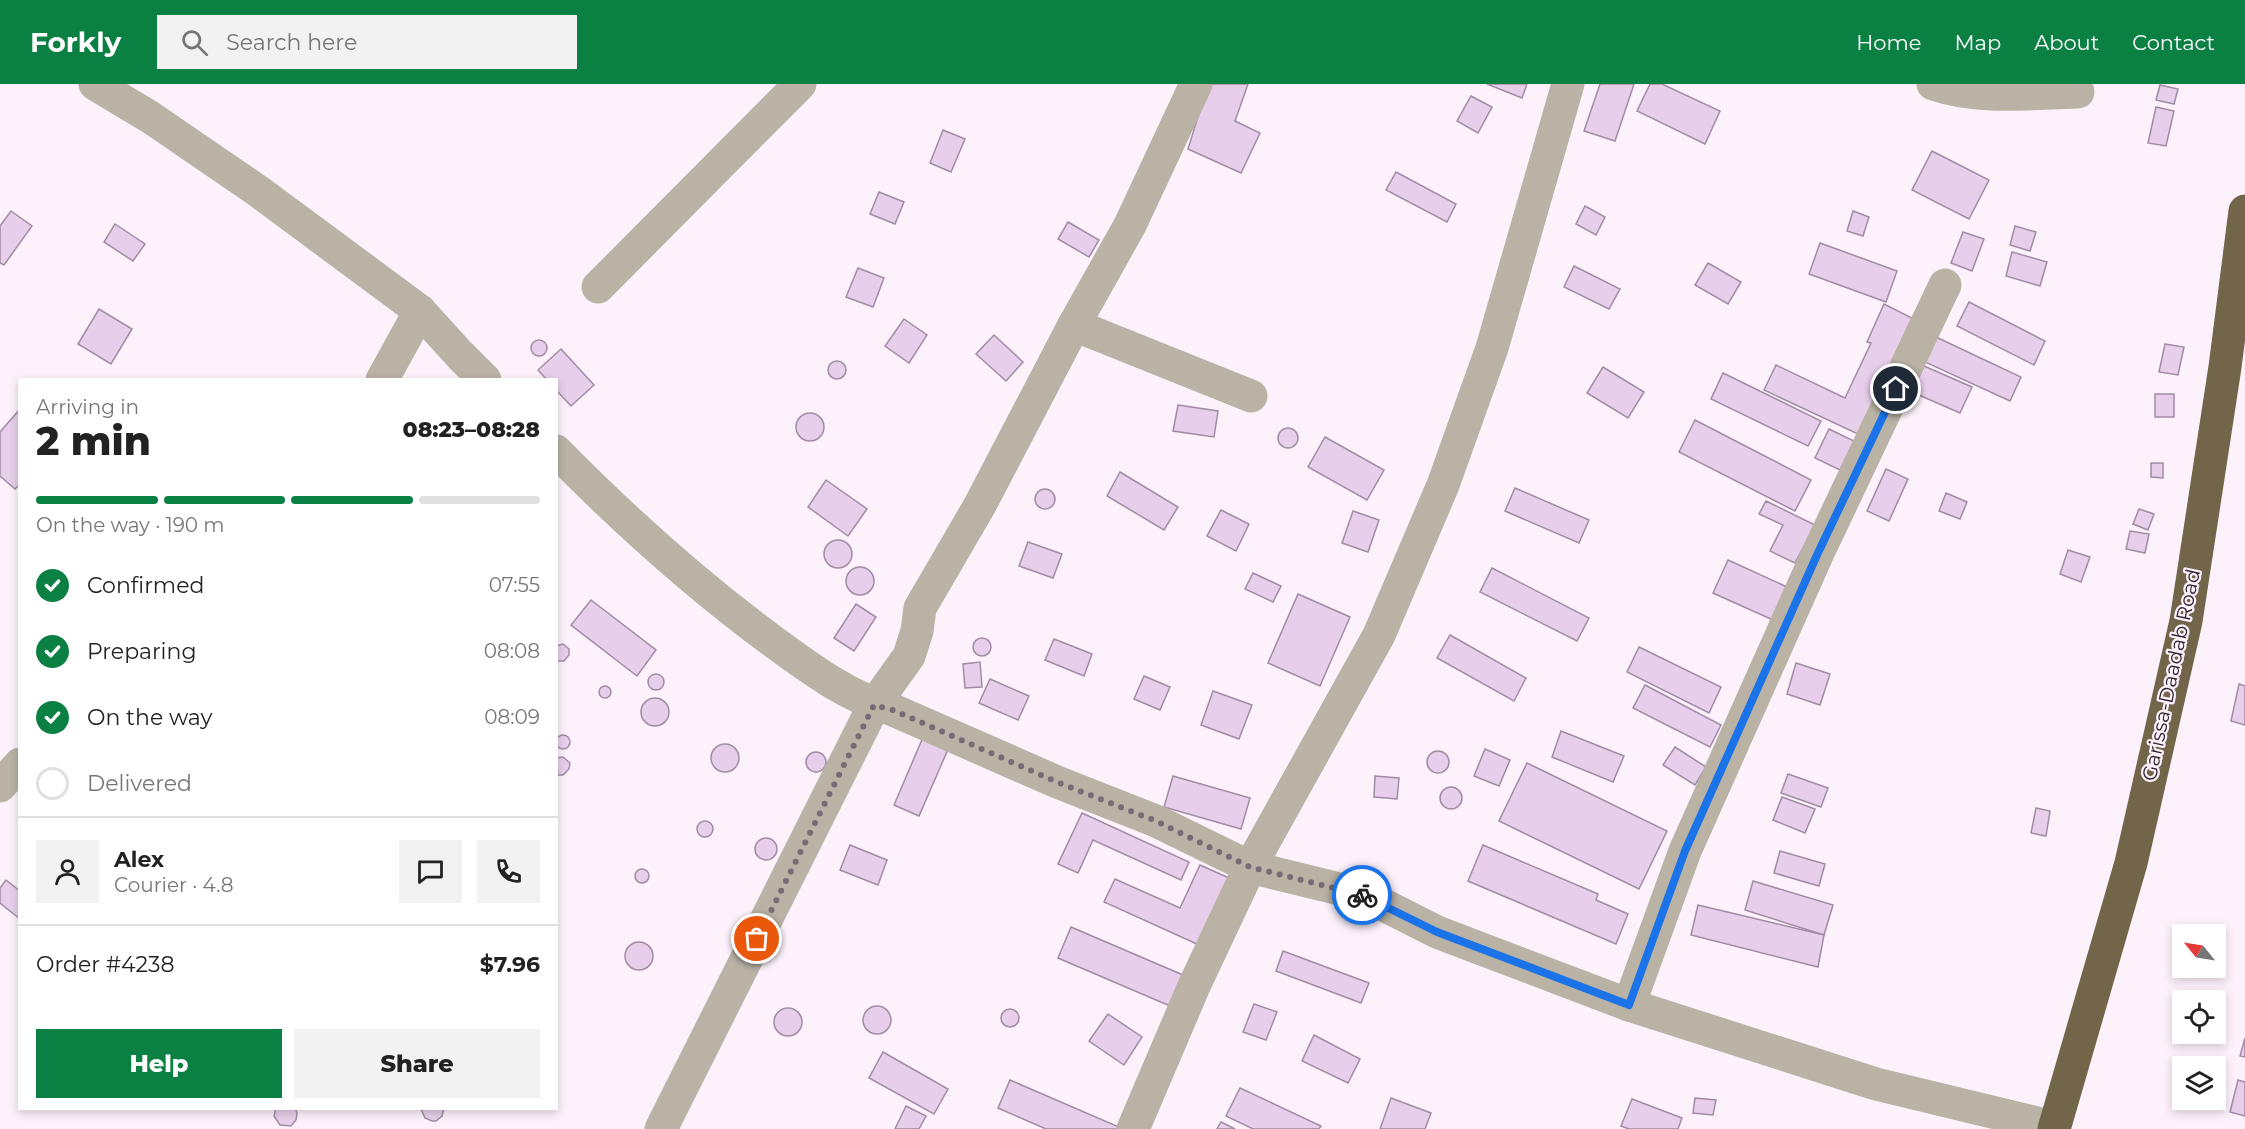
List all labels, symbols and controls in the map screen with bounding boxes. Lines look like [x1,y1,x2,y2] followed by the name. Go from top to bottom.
[157,15,577,69] search box
[30,25,121,59] text: Forkly
[178,26,211,59] icon: search
[226,29,357,56] text: Search here
[1856,30,1921,55] text: Home
[1954,30,2001,55] text: Map
[2034,30,2099,55] text: About
[2132,30,2215,55] text: Contact
[1870,363,1921,414] pin
[1879,372,1912,405] icon: home
[36,395,139,419] text: Arriving in
[403,416,540,443] text: 08:23–08:28
[36,417,151,465] text: 2 min
[36,513,225,537] text: On the way · 190 m
[2137,567,2205,783] street label: Garissa-Daadab Road
[36,569,69,602] icon: check
[87,572,204,599] text: Confirmed
[489,573,540,597] text: 07:55
[36,635,69,668] icon: check
[87,638,196,665] text: Preparing
[484,639,540,663] text: 08:08
[36,701,69,734] icon: check
[87,704,212,731] text: On the way
[484,705,540,729] text: 08:09
[87,770,192,797] text: Delivered
[36,840,99,903] button: person
[399,840,462,903] button: chat
[477,840,540,903] button: phone
[114,846,164,873] text: Alex
[1332,865,1392,925] courier
[114,873,233,897] text: Courier · 4.8
[1346,879,1379,912] icon: bike
[731,913,782,964] pin
[740,922,773,955] icon: bag
[2172,924,2226,978] north arrow
[2172,924,2226,1110] map controls
[36,951,175,978] text: Order #4238
[480,951,540,978] text: $7.96
[2172,990,2226,1044] button: locate
[36,1029,282,1098] button: Help
[294,1029,540,1098] button: Share
[2172,1056,2226,1110] button: layers

